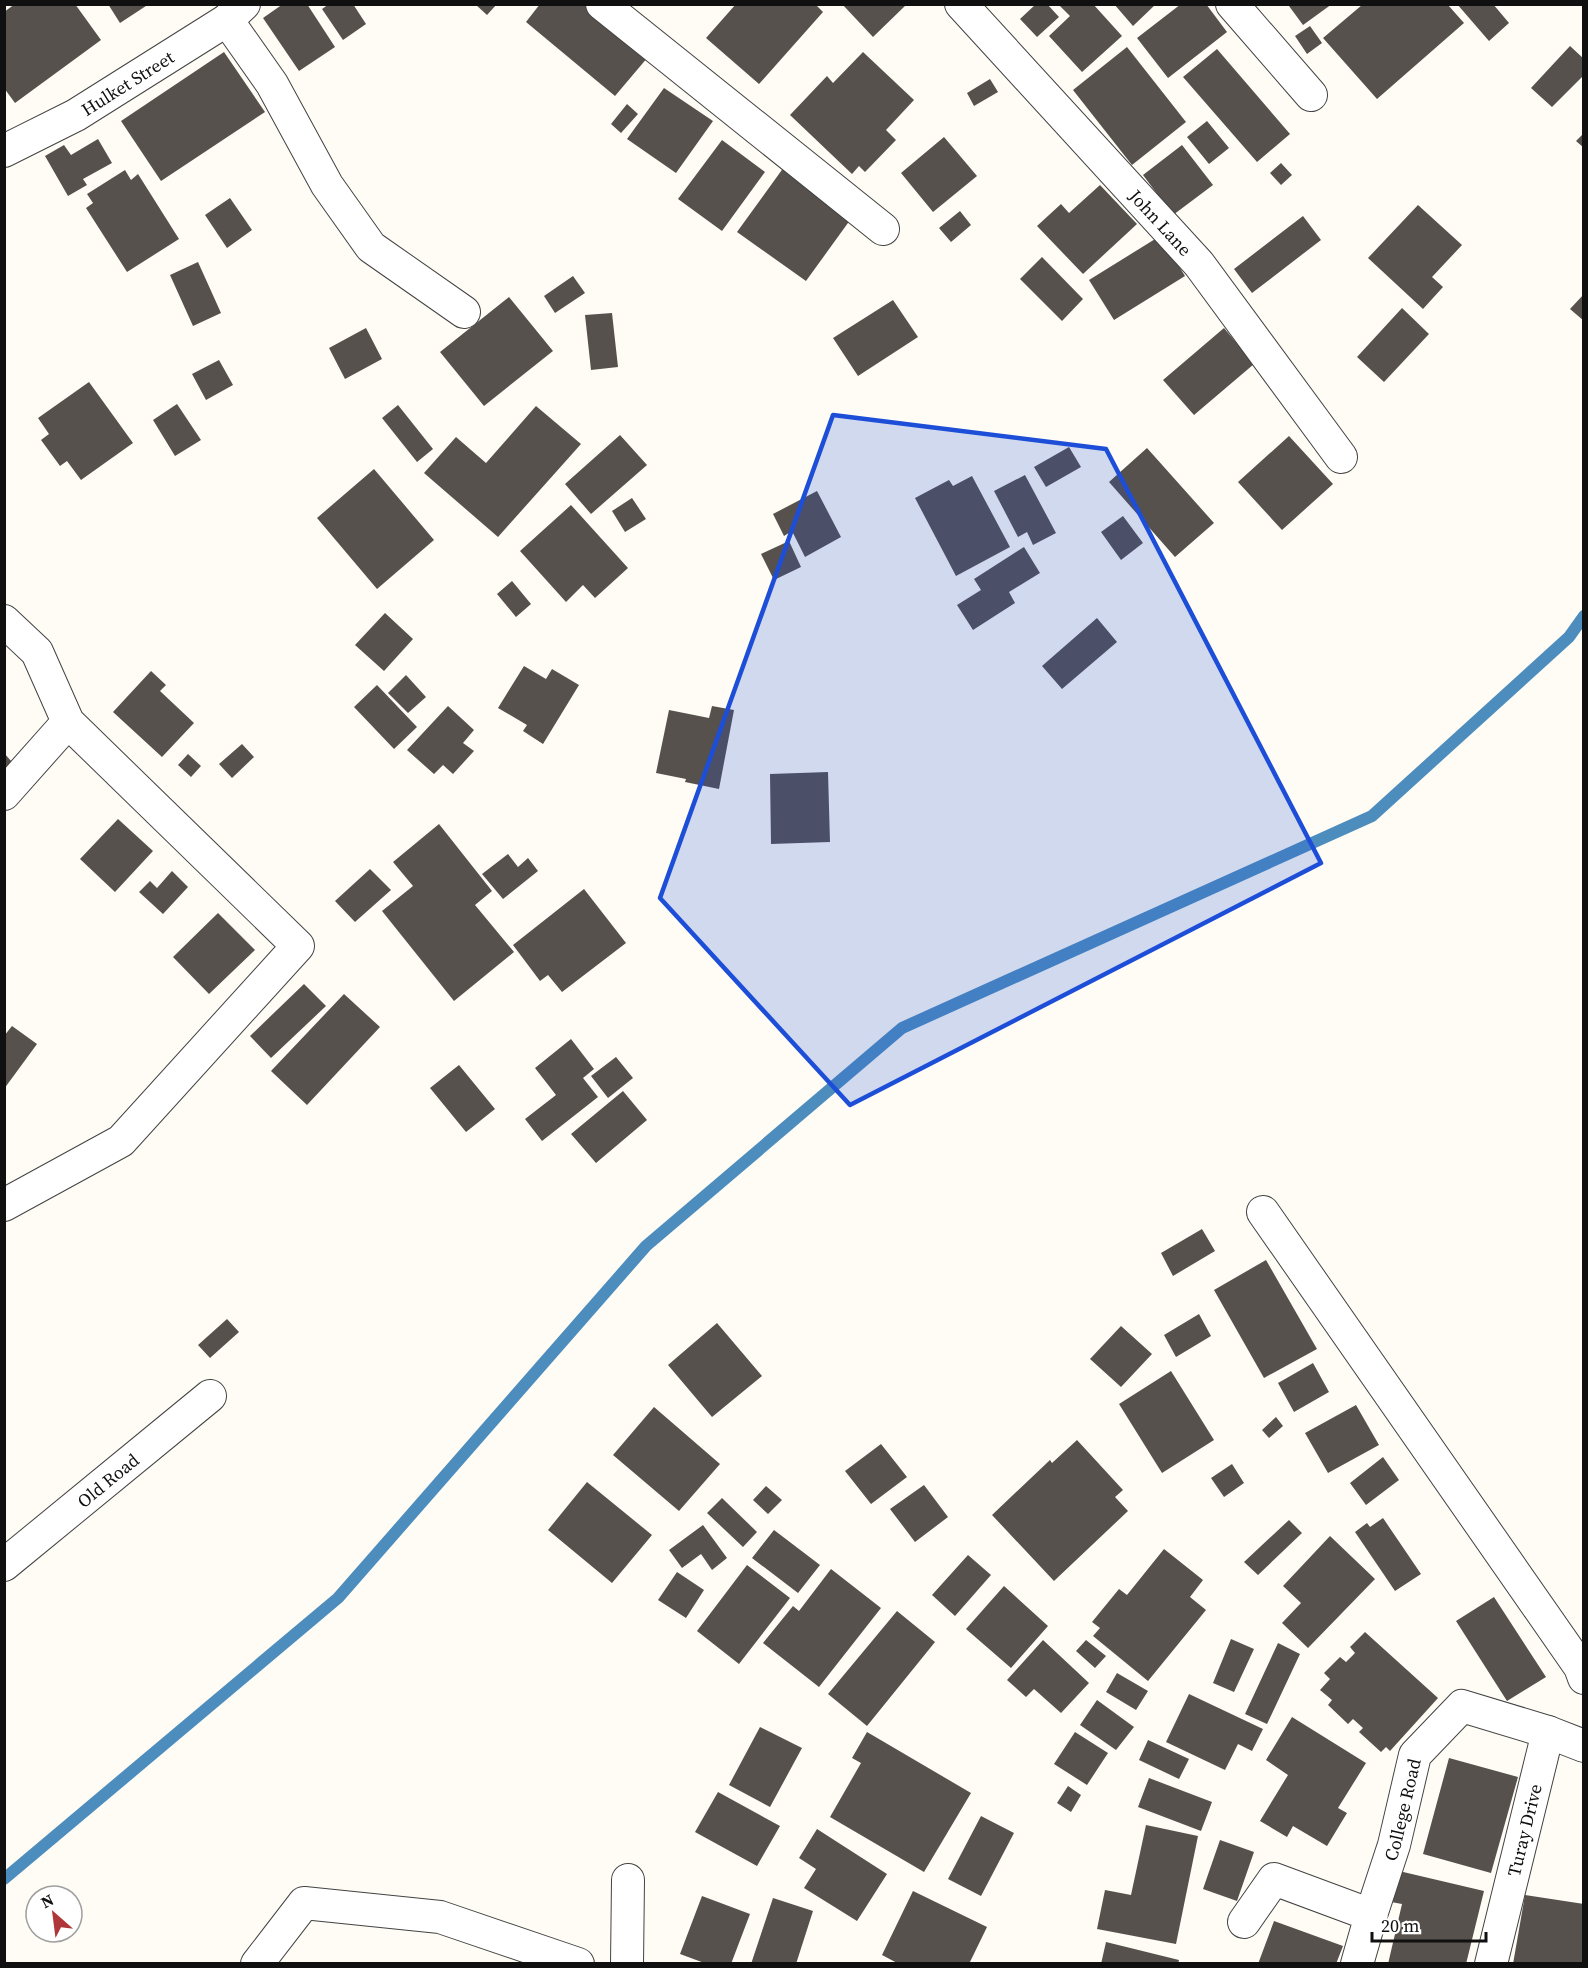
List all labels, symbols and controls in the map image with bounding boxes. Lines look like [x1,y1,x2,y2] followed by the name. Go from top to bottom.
[76,44,178,121] street label: Hulket Street
[1123,183,1198,261] street label: John Lane
[71,1447,144,1513] street label: Old Road
[1377,1756,1426,1864] street label: College Road
[1501,1781,1547,1879] street label: Turay Drive
[24,1884,84,1944] north arrow
[37,1888,58,1913] text: N
[1372,1905,1486,1943] scale bar
[1381,1913,1419,1938] text: 20 m

